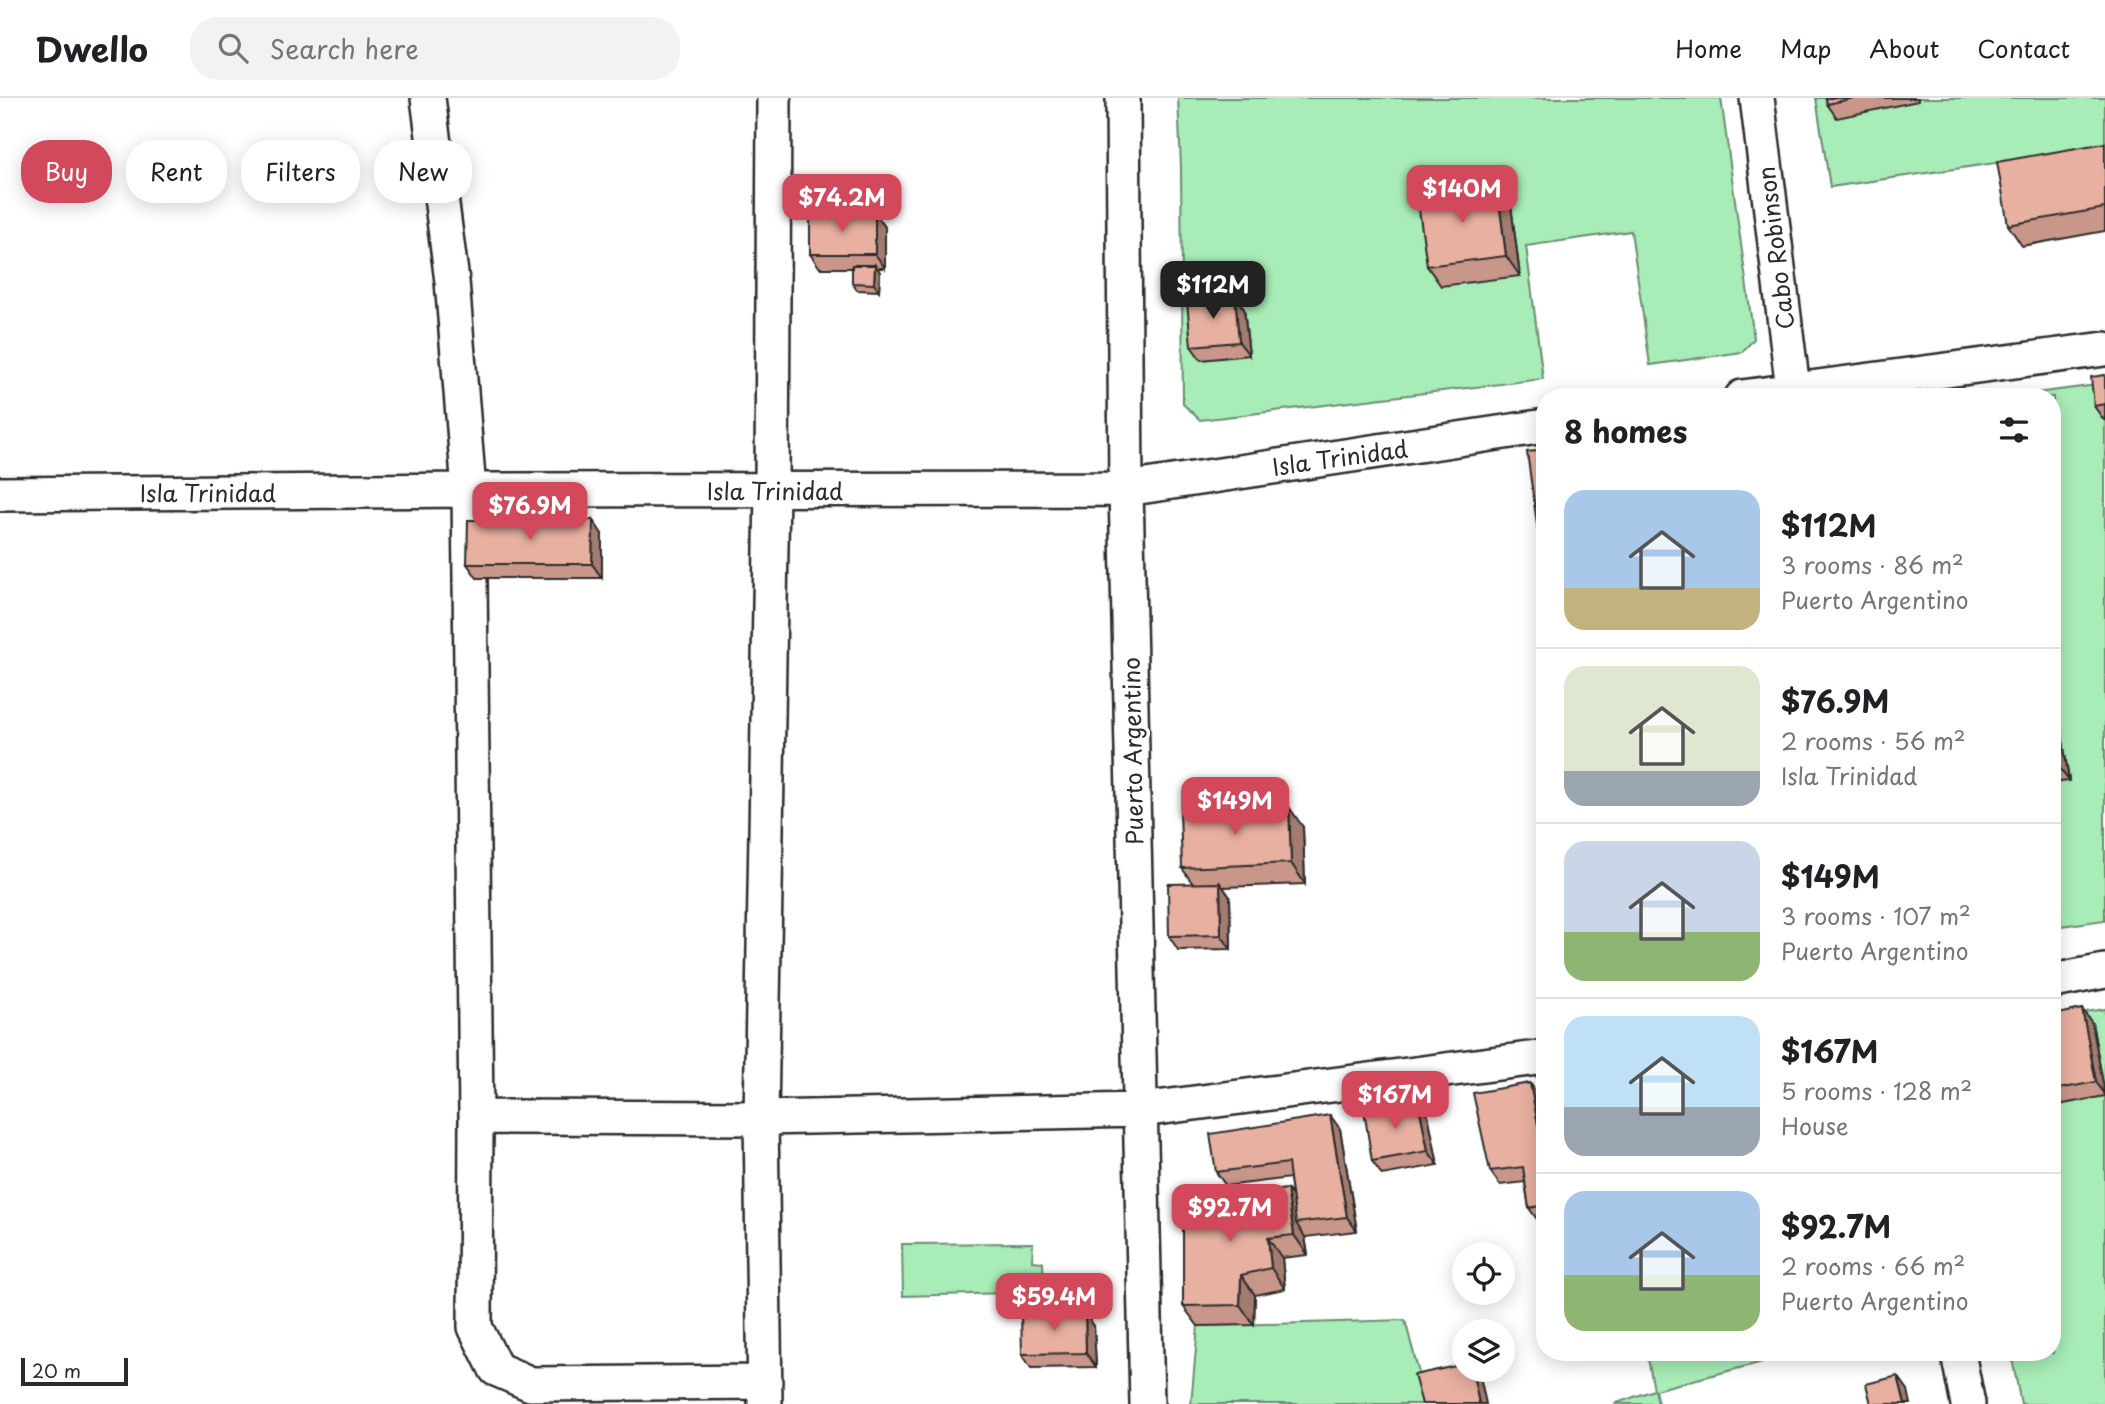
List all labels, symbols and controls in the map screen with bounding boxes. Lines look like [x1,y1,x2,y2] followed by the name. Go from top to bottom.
[190,17,680,80] search box
[35,23,148,73] text: Dwello
[214,29,252,67] icon: search
[270,29,419,68] text: Search here
[1675,30,1742,66] text: Home
[1780,30,1831,66] text: Map
[1869,30,1939,66] text: About
[1977,30,2070,66] text: Contact
[21,140,112,203] chip: Buy
[126,140,227,203] chip: Rent
[241,140,360,203] chip: Filters
[374,140,472,203] chip: New
[1748,164,1802,332] street label: Cabo Robinson
[1413,166,1511,225] pin: $140M
[1423,170,1501,205] text: $140M
[785,174,899,234] pin: $74.2M
[798,179,886,214] text: $74.2M
[1164,262,1262,321] pin: $112M
[1176,266,1250,301] text: $112M
[1564,408,1687,453] text: 8 homes
[1995,411,2033,449] icon: filters
[1270,430,1410,484] street label: Isla Trinidad
[707,473,843,508] street label: Isla Trinidad
[140,475,276,510] street label: Isla Trinidad
[473,482,587,542] pin: $76.9M
[488,487,572,522] text: $76.9M
[1781,502,1877,547] text: $112M
[1620,518,1704,602] icon: home
[1781,547,1964,582] text: 3 rooms · 86 m²
[1781,582,1969,617] text: Puerto Argentino
[1113,657,1151,845] street label: Puerto Argentino
[1781,678,1890,723] text: $76.9M
[1620,694,1704,778] icon: home
[1781,723,1966,758] text: 2 rooms · 56 m²
[1781,758,1917,793] text: Isla Trinidad
[1186,778,1284,837] pin: $149M
[1197,782,1273,817] text: $149M
[1781,853,1880,898] text: $149M
[1620,869,1704,953] icon: home
[1781,898,1971,933] text: 3 rooms · 107 m²
[1781,933,1969,968] text: Puerto Argentino
[1781,1028,1878,1073] text: $167M
[1620,1044,1704,1128] icon: home
[1346,1072,1444,1131] pin: $167M
[1781,1073,1972,1108] text: 5 rooms · 128 m²
[1358,1076,1432,1111] text: $167M
[1781,1108,1848,1143] text: House
[1173,1184,1287,1244] pin: $92.7M
[1188,1189,1272,1224] text: $92.7M
[1781,1203,1891,1248] text: $92.7M
[1620,1219,1704,1303] icon: home
[1452,1242,1515,1382] map controls
[1452,1242,1515,1305] button: locate
[1781,1248,1965,1283] text: 2 rooms · 66 m²
[997,1274,1111,1333] pin: $59.4M
[1012,1278,1096,1313] text: $59.4M
[1781,1283,1969,1318] text: Puerto Argentino
[1452,1319,1515,1382] button: layers
[21,1355,128,1387] scale bar
[32,1356,81,1384] text: 20 m

